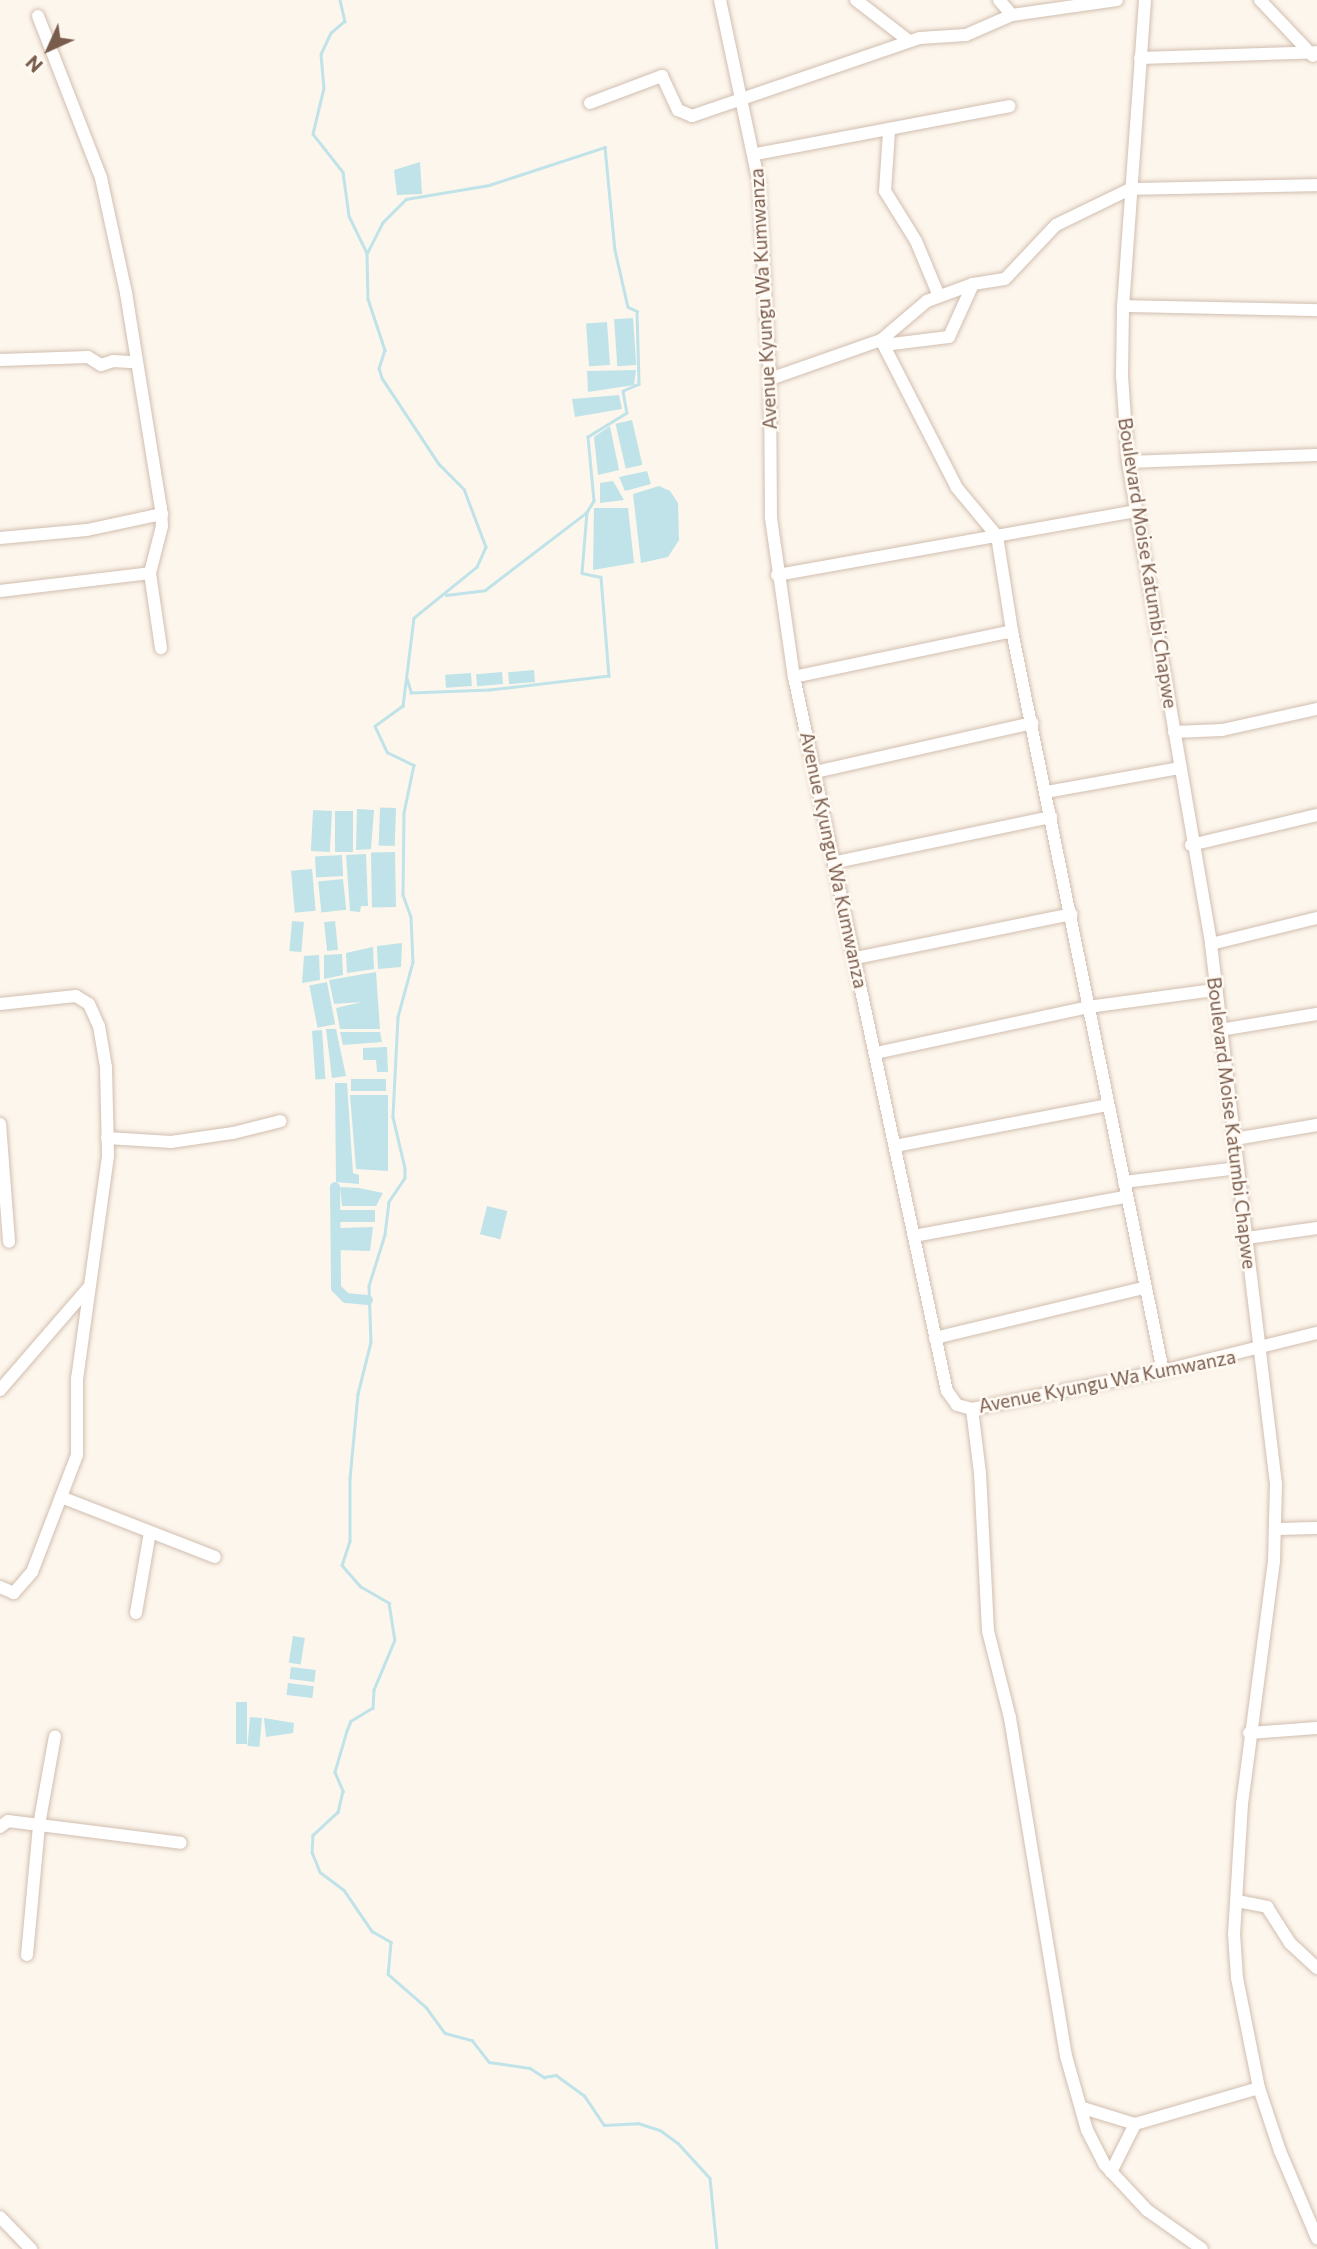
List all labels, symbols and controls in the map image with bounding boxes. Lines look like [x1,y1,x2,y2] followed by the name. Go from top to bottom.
[14,14,84,84] north arrow
[21,51,47,77] text: N
[745,168,781,430] street label: Avenue Kyungu Wa Kumwanza
[1114,416,1182,710] street label: Boulevard Moise Katumbi Chapwe
[796,730,872,990] street label: Avenue Kyungu Wa Kumwanza
[1203,976,1261,1270] street label: Boulevard Moise Katumbi Chapwe
[976,1345,1238,1417] street label: Avenue Kyungu Wa Kumwanza

